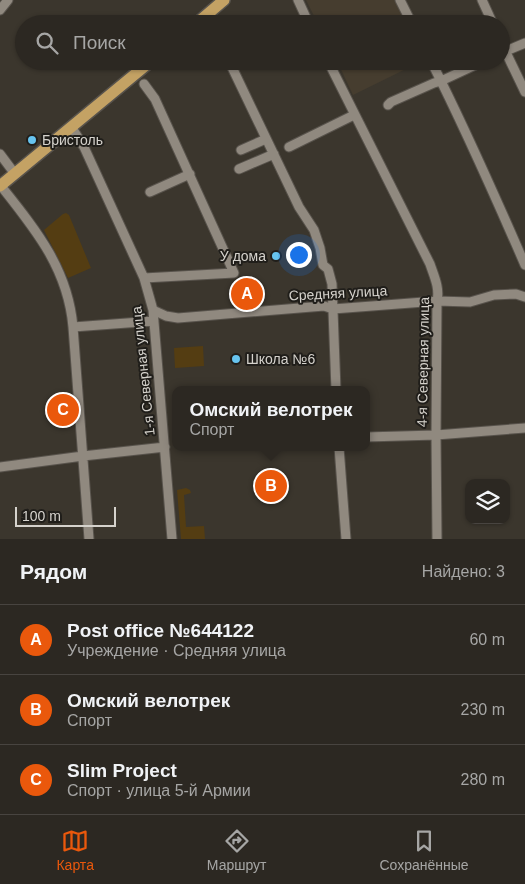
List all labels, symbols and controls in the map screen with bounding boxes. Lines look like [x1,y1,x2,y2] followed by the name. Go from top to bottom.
[15,15,510,70] search box
[33,29,61,57] icon: search
[73,32,126,53] text: Поиск
[42,132,103,148] place label: Бристоль
[26,134,38,146] marker: Бристоль
[286,242,312,268] your location
[220,248,266,264] place label: У дома
[270,250,282,262] marker: У дома
[231,275,263,313] pin: A
[288,282,388,304] street label: Средняя улица
[414,297,432,427] street label: 4-я Северная улица
[128,305,158,437] street label: 1-я Северная улица
[246,351,315,367] place label: Школа №6
[230,353,242,365] marker: Школа №6
[172,386,370,451] popup
[47,391,79,429] pin: C
[189,399,353,420] text: Омский велотрек
[189,421,234,438] text: Спорт
[255,467,287,505] pin: B
[465,479,510,524] map controls
[465,479,510,524] button: layers
[15,504,116,527] scale bar
[22,508,61,524] text: 100 m
[20,560,87,583] text: Рядом
[422,563,505,580] text: Найдено: 3
[67,620,254,641] text: Post office №644122
[30,631,42,648] text: A
[469,631,505,648] text: 60 m
[67,642,286,659] text: Учреждение · Средняя улица
[67,690,230,711] text: Омский велотрек
[30,701,42,718] text: B
[461,701,505,718] text: 230 m
[67,712,112,729] text: Спорт
[67,760,177,781] text: Slim Project
[30,771,42,788] text: C
[461,771,505,788] text: 280 m
[67,782,251,799] text: Спорт · улица 5-й Армии
[56,827,94,873] tab: Карта
[207,827,267,873] tab: Маршрут
[379,827,469,873] tab: Сохранённые

